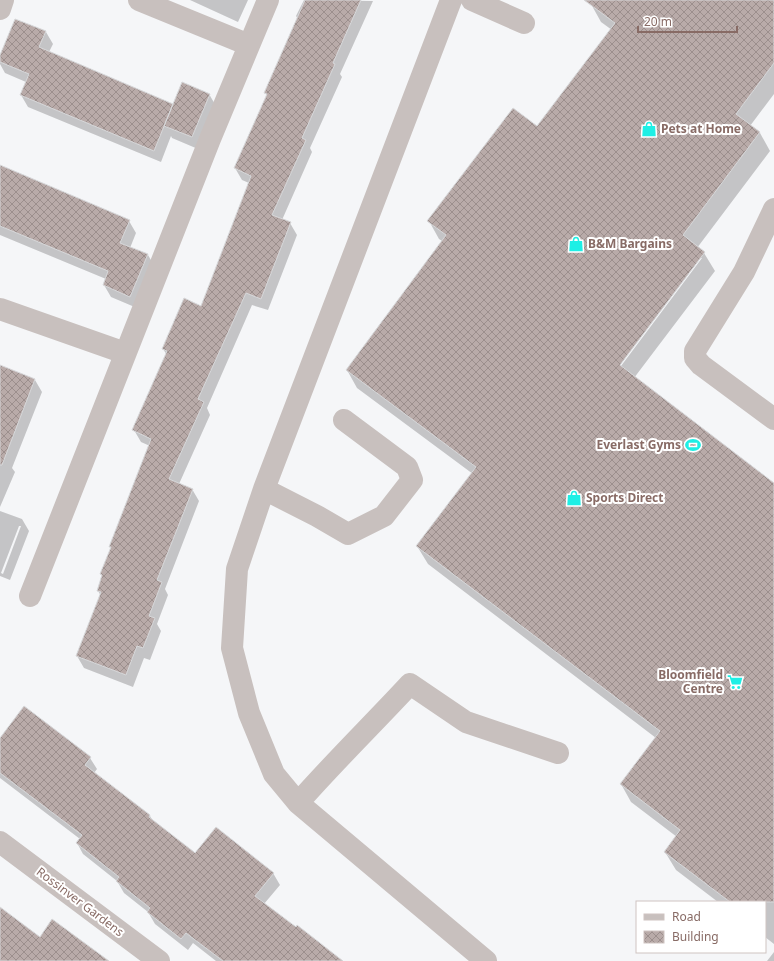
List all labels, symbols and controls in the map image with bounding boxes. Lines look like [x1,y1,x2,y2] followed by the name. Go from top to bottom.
[638,8,737,34] scale bar
[644,13,672,30] text: 20 m
[640,120,658,138] shop icon: Pets at Home
[661,120,741,137] place label: Pets at Home
[567,235,585,253] shop icon: B&M Bargains
[588,235,672,252] place label: B&M Bargains
[597,436,681,453] place label: Everlast Gyms
[684,436,702,454] sports icon: Everlast Gyms
[565,489,583,507] shop icon: Sports Direct
[586,489,663,506] place label: Sports Direct
[658,666,723,697] place label: Bloomfield Centre
[726,673,744,691] supermarket icon: Bloomfield Centre
[33,863,128,940] street label: Rossinver Gardens
[636,901,766,953] legend
[672,908,701,925] text: Road
[672,928,719,945] text: Building

